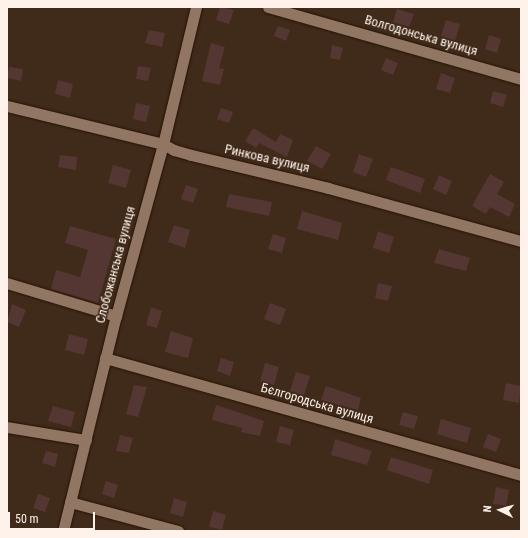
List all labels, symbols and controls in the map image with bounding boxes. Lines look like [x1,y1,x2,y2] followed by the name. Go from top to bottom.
[363,12,479,60] street label: Волгодонська вулиця
[223,142,311,176] street label: Ринкова вулиця
[93,205,139,325] street label: Слобожанська вулиця
[259,380,375,428] street label: Бєлгородська вулиця
[480,490,520,530] north arrow
[10,504,97,530] scale bar
[481,505,494,513] text: N
[15,512,39,526] text: 50 m

